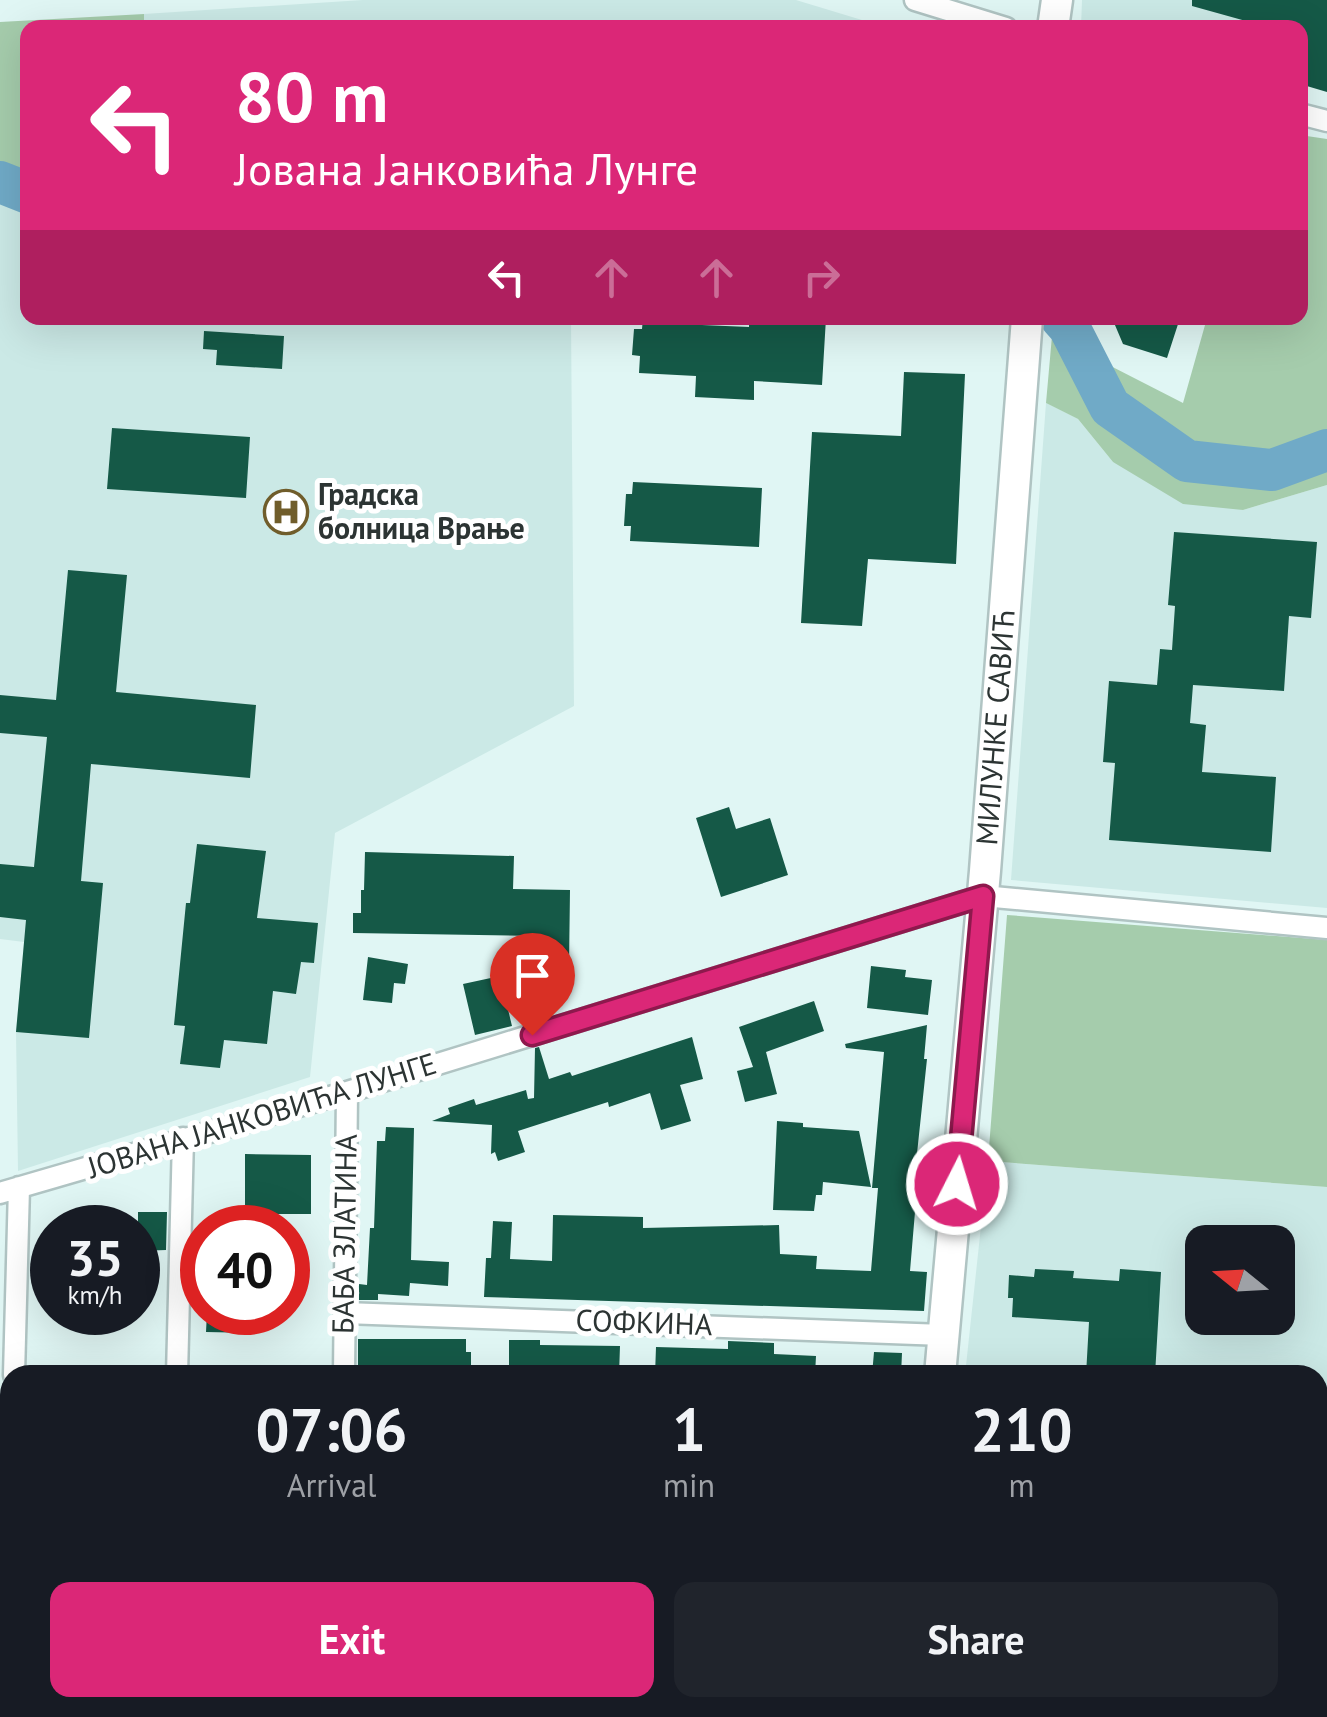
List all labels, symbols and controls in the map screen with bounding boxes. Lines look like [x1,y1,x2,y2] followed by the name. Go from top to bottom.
[235,51,388,141] text: 80 m
[70,60,200,190] icon: left
[235,139,698,197] text: Јована Јанковића Лунге
[479,250,534,305] icon: left
[584,250,639,305] icon: ahead
[689,250,744,305] icon: ahead
[794,250,849,305] icon: right
[318,474,525,547] place label: Градска болница Врање
[263,489,309,535] hospital icon: Градска болница Врање
[966,608,1023,847] street label: МИЛУНКЕ САВИЋ
[490,933,575,1036] pin
[505,948,560,1003] icon: arrive
[80,1043,441,1187] street label: ЈОВАНА ЈАНКОВИЋА ЛУНГЕ
[905,1132,1009,1236] position arrow
[322,1133,365,1334] street label: БАБА ЗЛАТИНА
[180,1205,310,1335] speed limit sign: 40
[67,1225,123,1290] text: 35
[1185,1225,1295,1335] north arrow
[1185,1225,1295,1335] map controls
[68,1279,122,1311] text: km/h
[575,1300,713,1343] street label: СОФКИНА
[255,1390,408,1468] text: 07:06
[672,1390,706,1468] text: 1
[971,1390,1073,1468] text: 210
[287,1464,376,1506] text: Arrival
[663,1464,715,1506] text: min
[1009,1464,1035,1506] text: m
[50,1582,654,1697] button: Exit
[674,1582,1278,1697] button: Share

